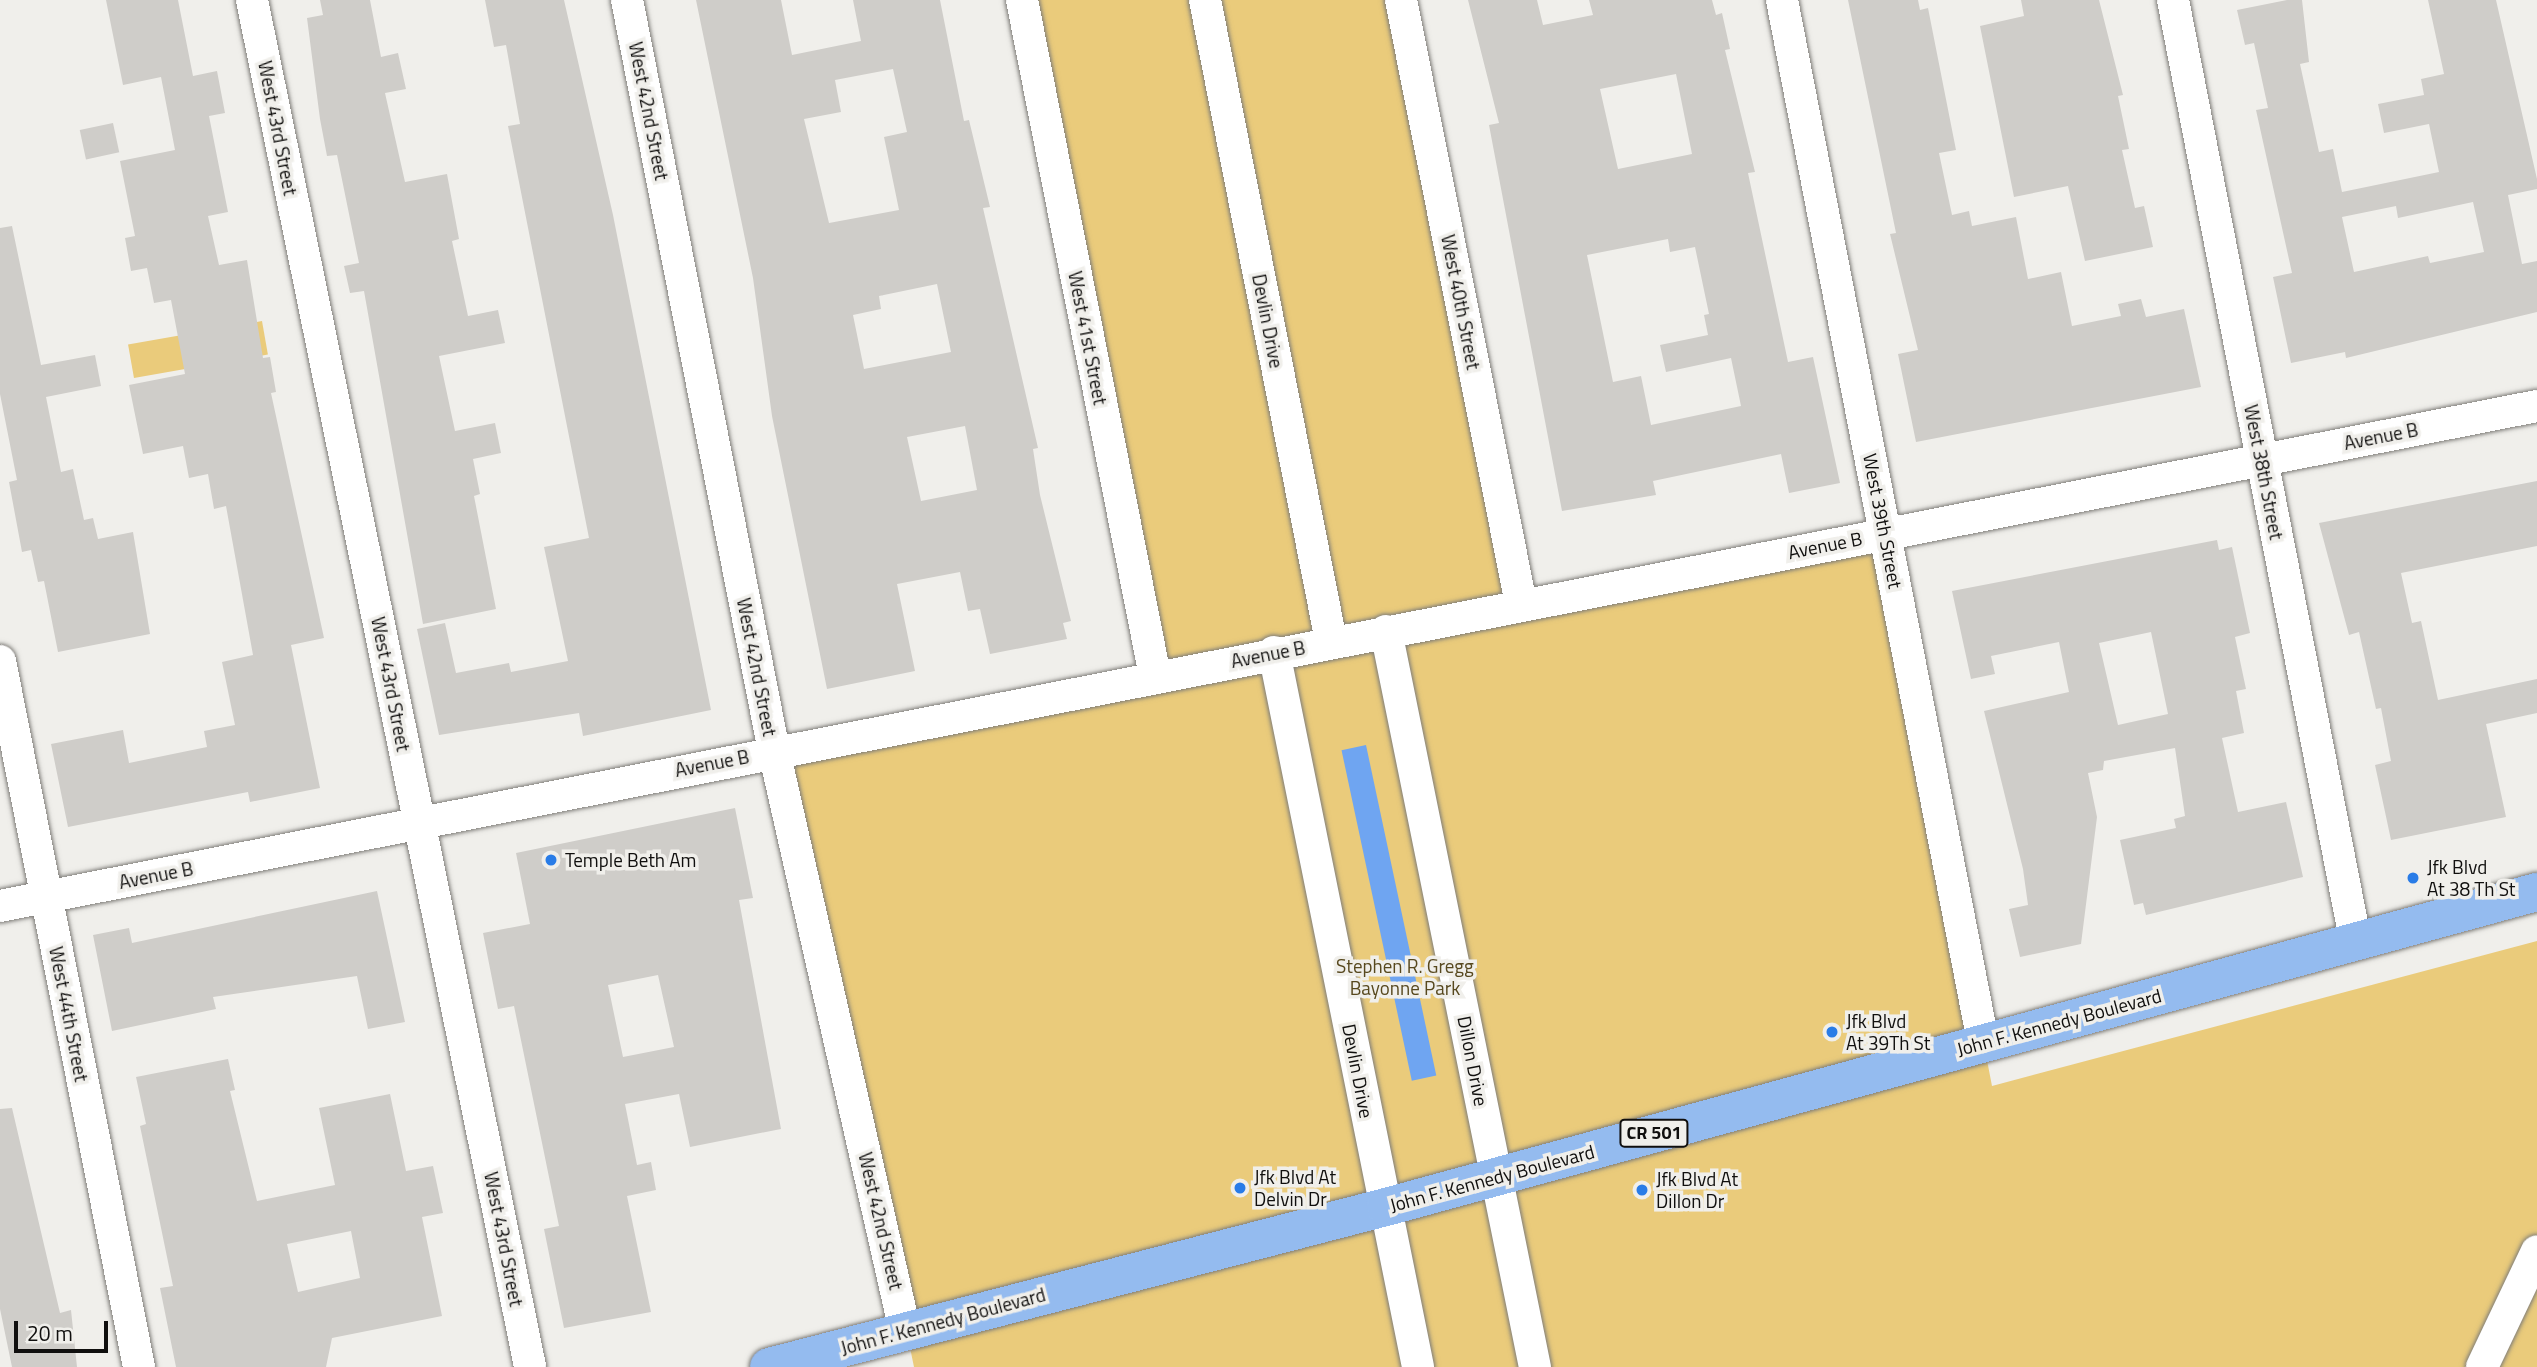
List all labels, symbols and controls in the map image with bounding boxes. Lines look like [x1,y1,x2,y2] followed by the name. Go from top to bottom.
[624,40,674,182] street label: West 42nd Street
[254,59,302,197] street label: West 43rd Street
[1437,233,1485,371] street label: West 40th Street
[1064,269,1112,407] street label: West 41st Street
[1248,272,1288,370] street label: Devlin Drive
[2240,403,2288,541] street label: West 38th Street
[2342,418,2420,454] street label: Avenue B
[1859,452,1907,590] street label: West 39th Street
[1786,527,1864,563] street label: Avenue B
[732,596,782,738] street label: West 42nd Street
[367,615,415,753] street label: West 43rd Street
[1229,636,1307,672] street label: Avenue B
[673,745,751,781] street label: Avenue B
[565,849,696,871] place label: Temple Beth Am
[543,852,559,868] marker: Temple Beth Am
[2427,856,2516,900] place label: Jfk Blvd At 38 Th St
[117,857,195,893] street label: Avenue B
[2405,870,2421,886] marker: Jfk Blvd At 38 Th St
[45,945,93,1083] street label: West 44th Street
[1336,955,1474,999] park label: Stephen R. Gregg Bayonne Park
[1954,984,2164,1060] street label: John F. Kennedy Boulevard
[1846,1010,1930,1054] place label: Jfk Blvd At 39Th St
[1453,1014,1493,1108] street label: Dillon Drive
[1338,1022,1378,1120] street label: Devlin Drive
[1824,1024,1840,1040] marker: Jfk Blvd At 39Th St
[1619,1118,1689,1148] road number: CR 501
[1387,1140,1597,1216] street label: John F. Kennedy Boulevard
[854,1150,908,1292] street label: West 42nd Street
[1254,1166,1336,1210] place label: Jfk Blvd At Delvin Dr
[1656,1168,1738,1212] place label: Jfk Blvd At Dillon Dr
[480,1170,528,1308] street label: West 43rd Street
[1232,1180,1248,1196] marker: Jfk Blvd At Delvin Dr
[1634,1182,1650,1198] marker: Jfk Blvd At Dillon Dr
[838,1283,1048,1359] street label: John F. Kennedy Boulevard
[18,1308,112,1352] scale bar
[27,1317,73,1349] text: 20 m

